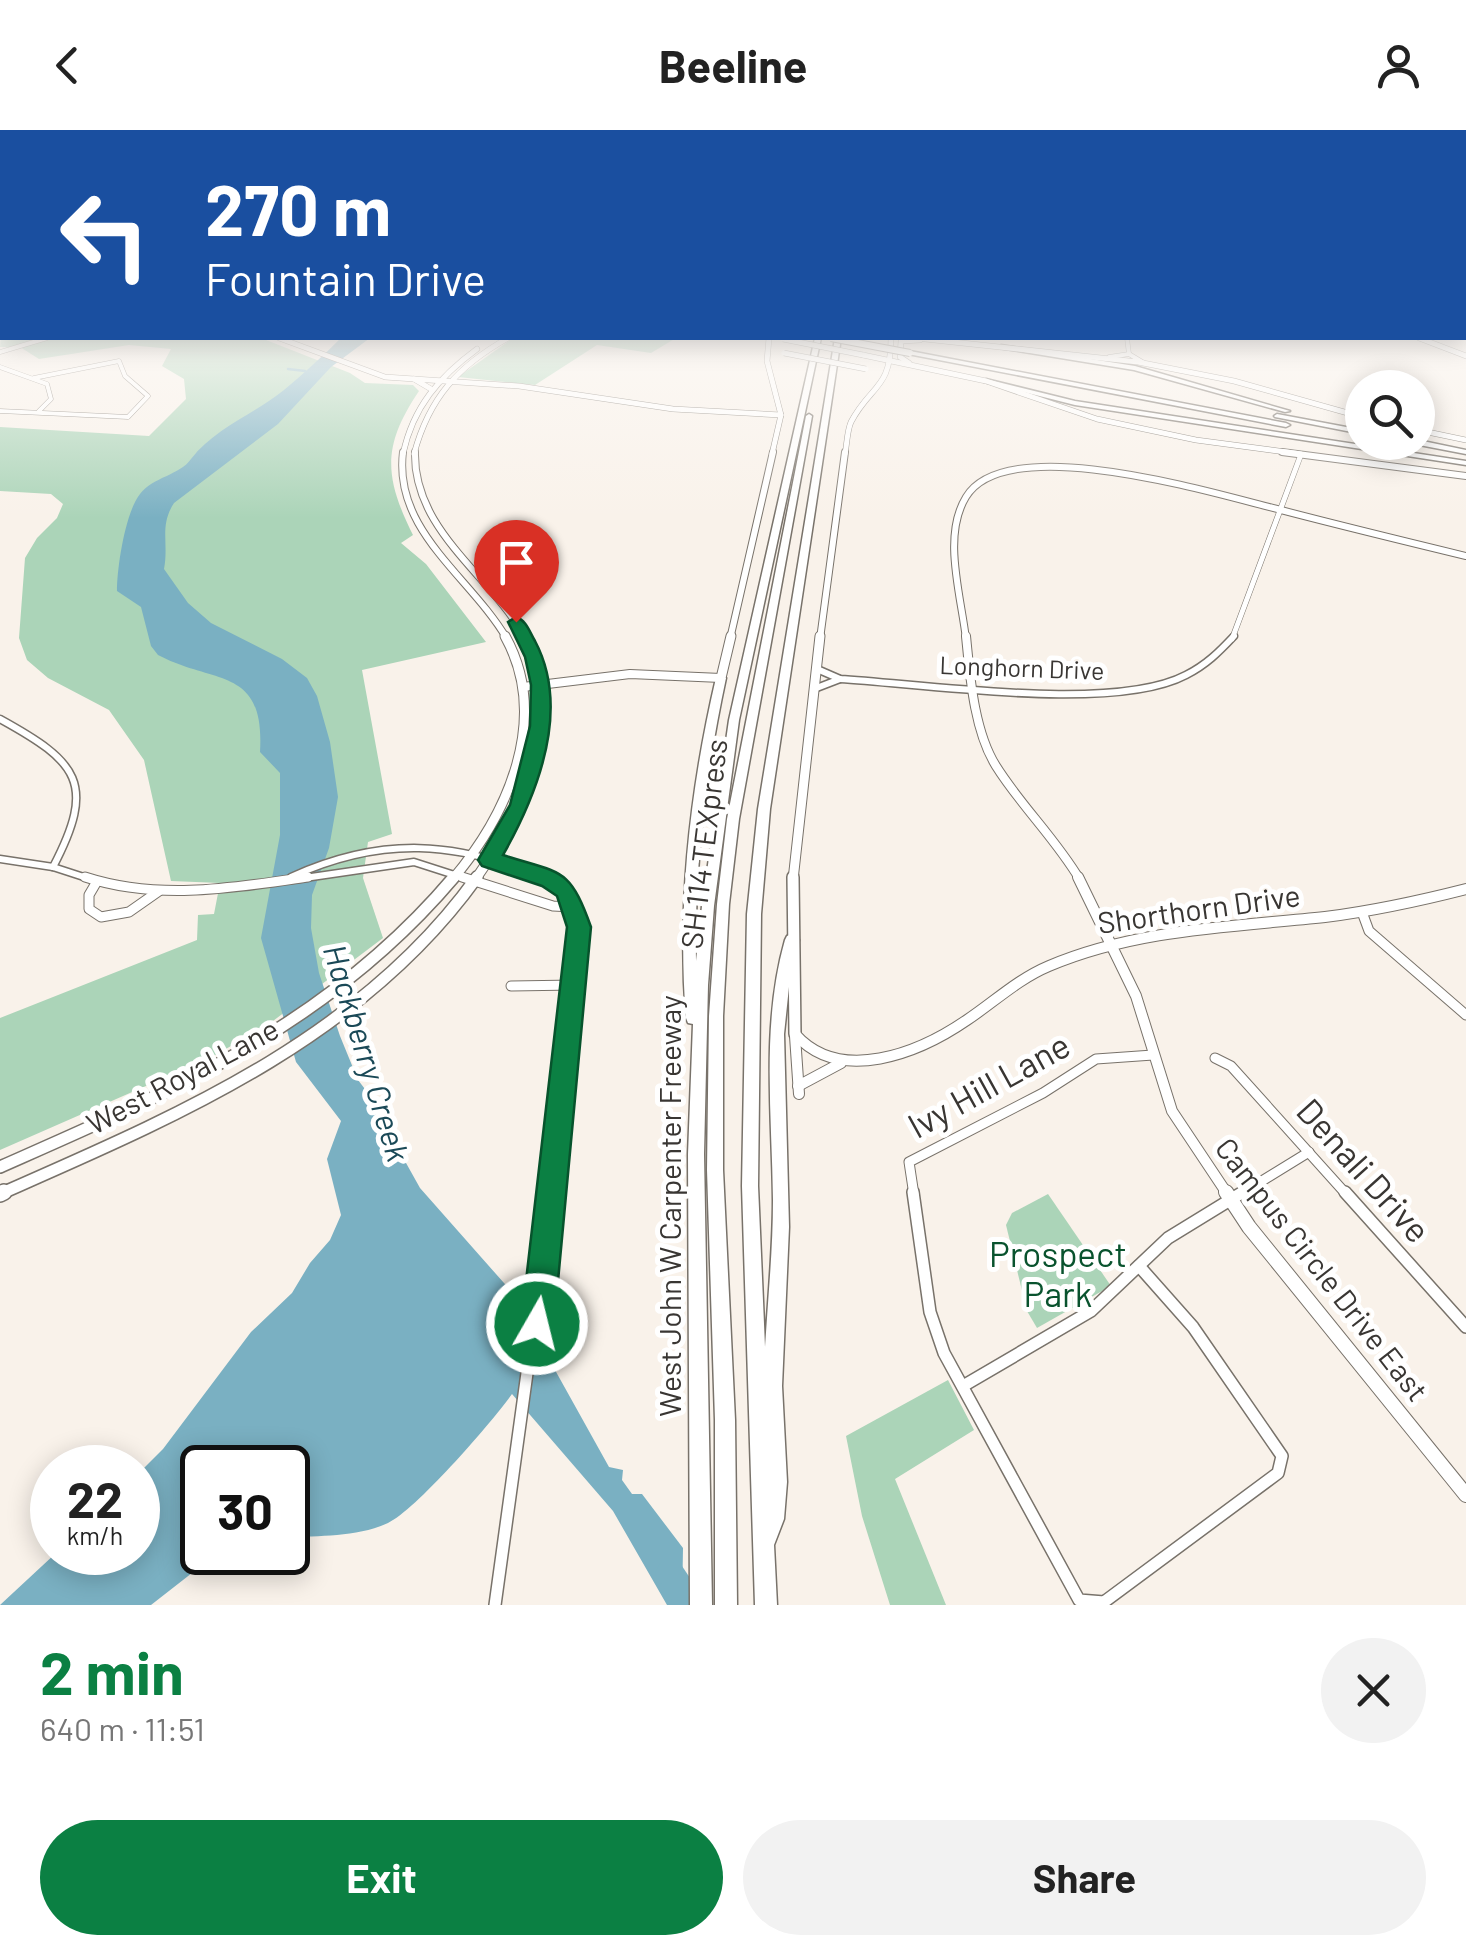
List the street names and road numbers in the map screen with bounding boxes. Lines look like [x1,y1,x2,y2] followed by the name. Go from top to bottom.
[939,649,1105,685] street label: Longhorn Drive
[672,737,734,951] street label: SH 114 TEXpress
[1095,876,1302,940] street label: Shorthorn Drive
[651,995,687,1417] street label: West John W Carpenter Freeway
[80,1010,284,1141] street label: West Royal Lane
[900,1023,1076,1146] street label: Ivy Hill Lane
[1289,1089,1440,1250] street label: Denali Drive
[1209,1130,1436,1408] street label: Campus Circle Drive East

